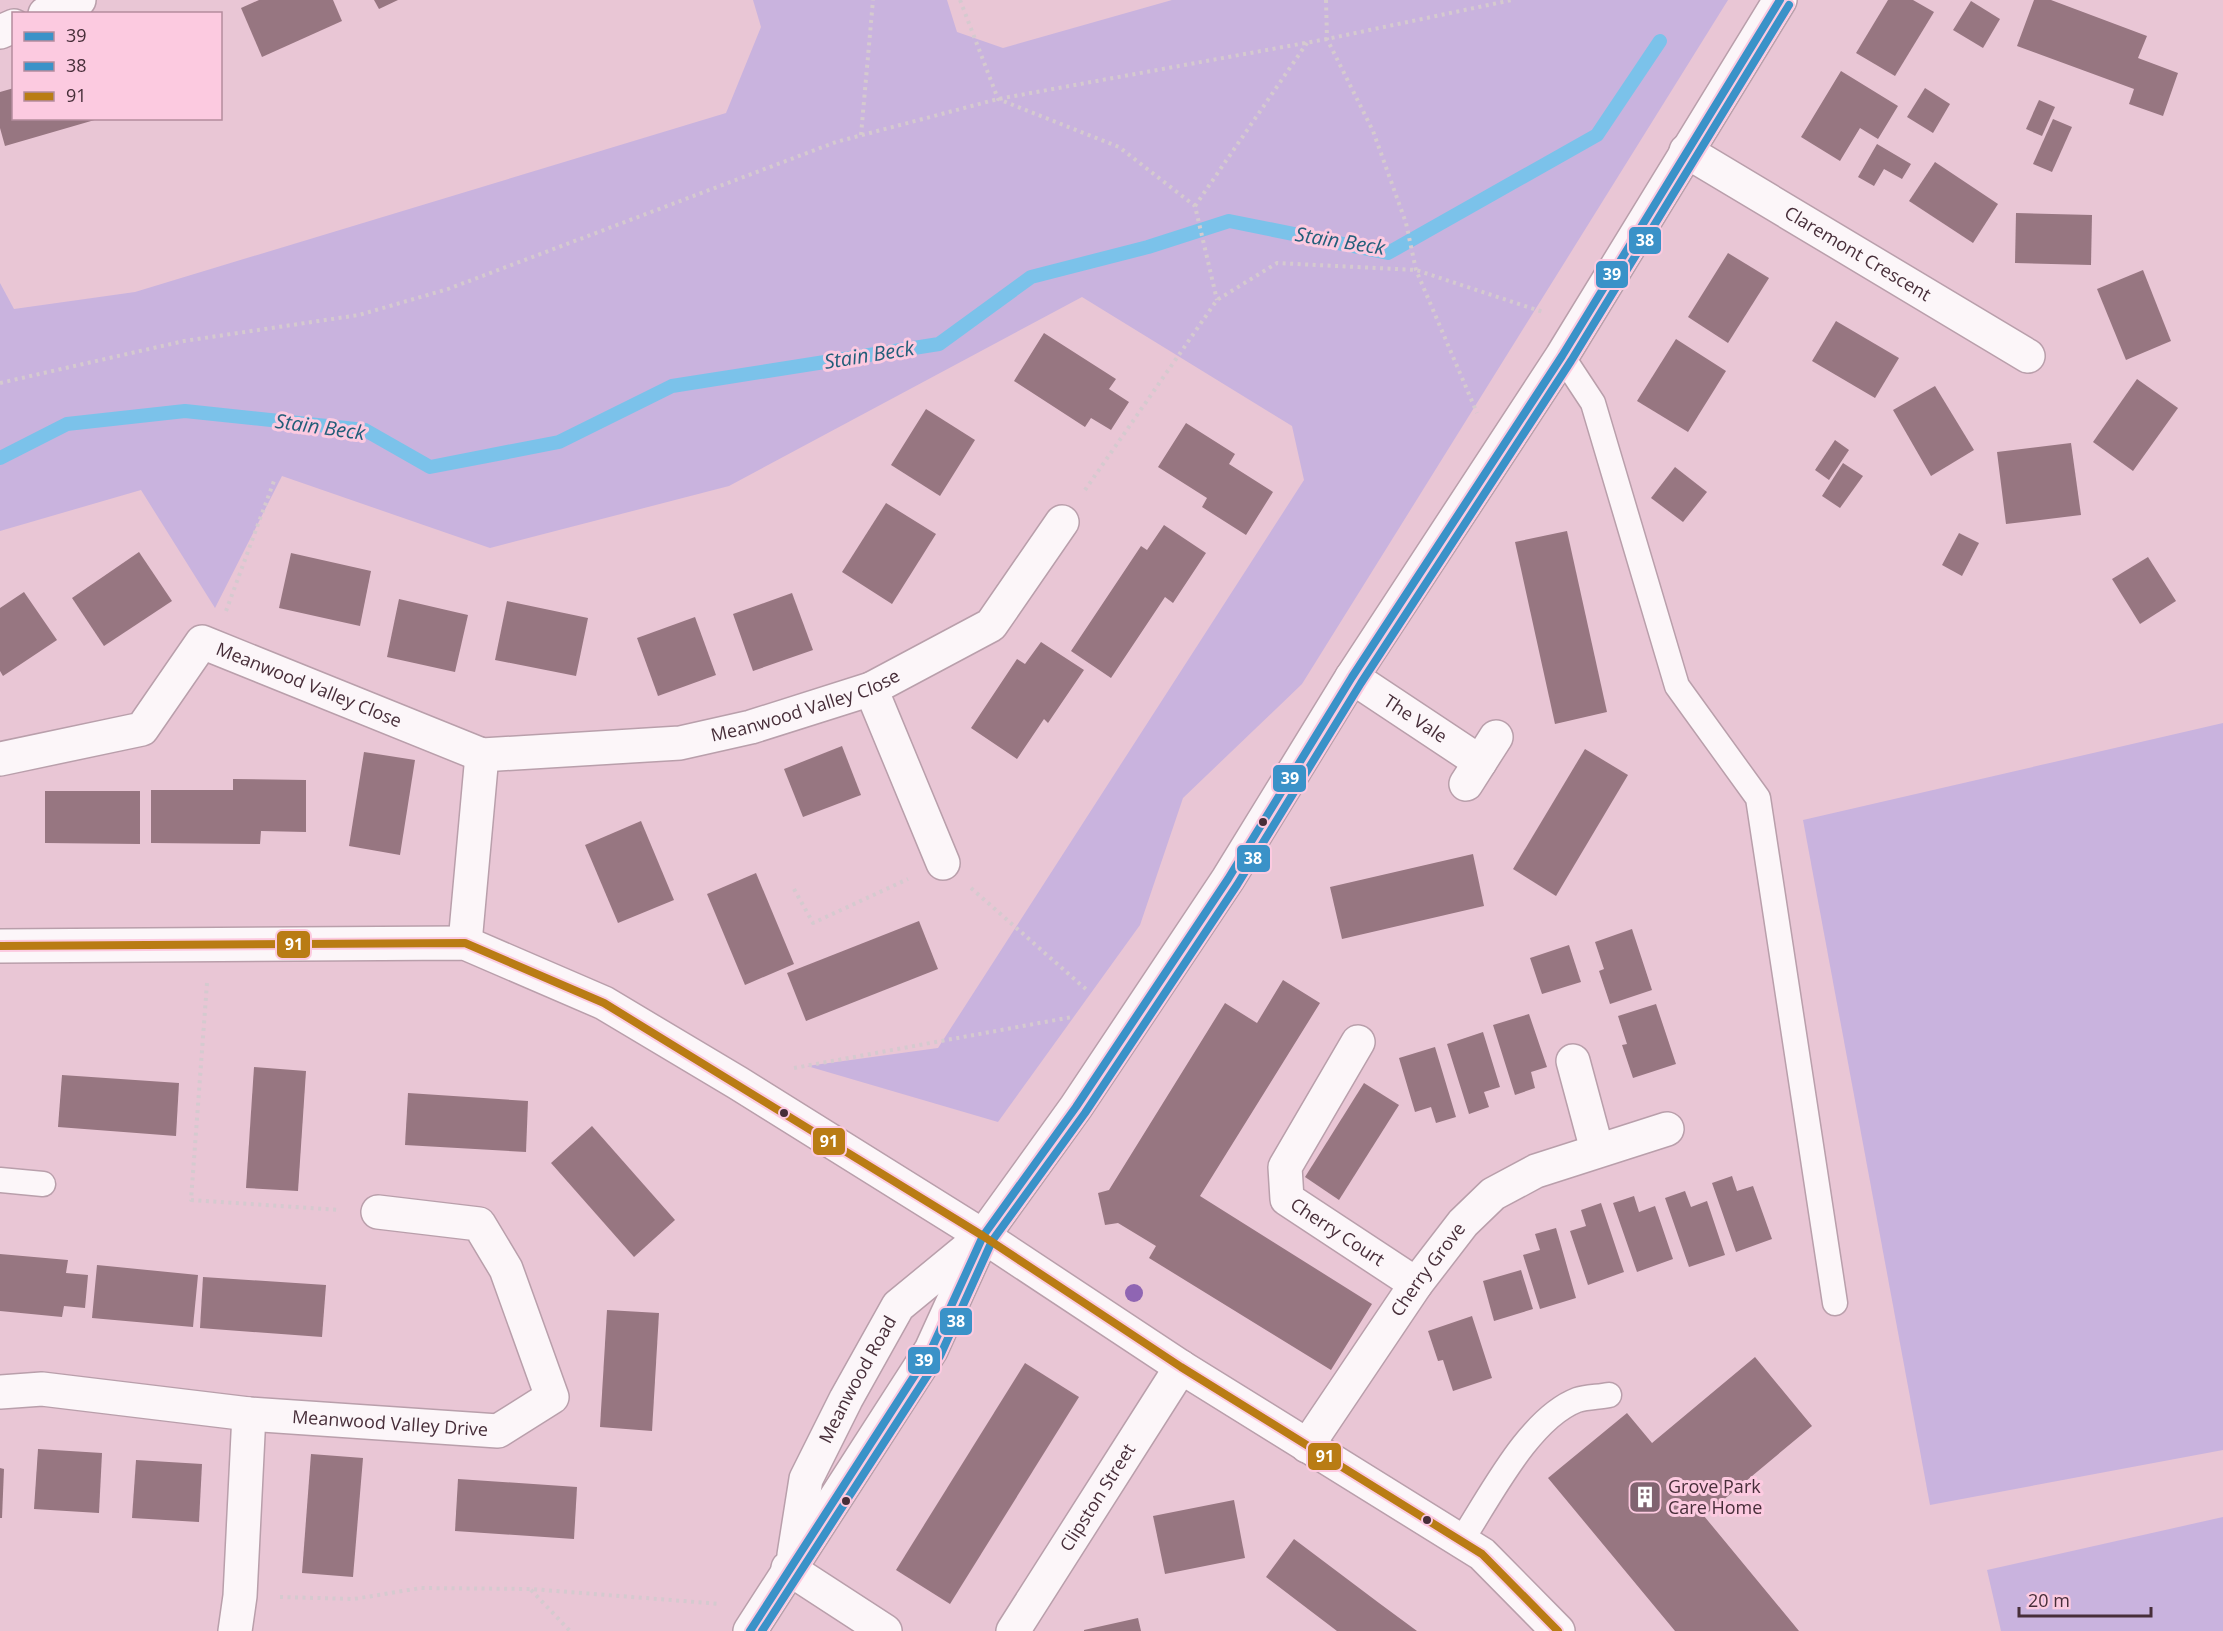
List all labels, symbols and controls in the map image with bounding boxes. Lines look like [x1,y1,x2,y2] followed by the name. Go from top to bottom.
[12,12,222,120] legend
[66,23,87,47] text: 39
[66,53,87,77] text: 38
[66,83,87,107] text: 91
[1780,200,1936,306] street label: Claremont Crescent
[1293,220,1388,261] water label: Stain Beck
[1628,226,1662,255] line badge: 38
[1636,229,1654,251] text: 38
[1595,260,1629,289] line badge: 39
[1603,263,1621,285] text: 39
[822,334,917,375] water label: Stain Beck
[273,407,368,446] water label: Stain Beck
[213,636,405,732] street label: Meanwood Valley Close
[708,663,904,747] street label: Meanwood Valley Close
[1380,689,1452,748] street label: The Vale
[1272,764,1307,793] line badge: 39
[1281,767,1299,789] text: 39
[1257,816,1269,828] unlabelled marker
[1236,844,1271,873] line badge: 38
[1244,847,1262,869] text: 38
[276,930,311,959] line badge: 91
[285,933,303,955] text: 91
[778,1107,790,1119] unlabelled marker
[812,1127,846,1156] line badge: 91
[820,1130,838,1152] text: 91
[1286,1192,1389,1271] street label: Cherry Court
[1385,1217,1470,1321] street label: Cherry Grove
[939,1307,973,1336] line badge: 38
[947,1310,965,1332] text: 38
[813,1311,901,1447] street label: Meanwood Road
[907,1346,941,1375] line badge: 39
[915,1349,933,1371] text: 39
[291,1404,489,1441] street label: Meanwood Valley Drive
[1054,1439,1140,1556] street label: Clipston Street
[1307,1442,1342,1471] line badge: 91
[1316,1445,1334,1467] text: 91
[1668,1474,1762,1519] place label: Grove Park Care Home
[1627,1479,1663,1515] building icon: Grove Park Care Home
[840,1495,852,1507] unlabelled marker
[1421,1514,1433,1526] unlabelled marker
[2019,1580,2151,1618] scale bar
[2028,1588,2070,1612] text: 20 m

